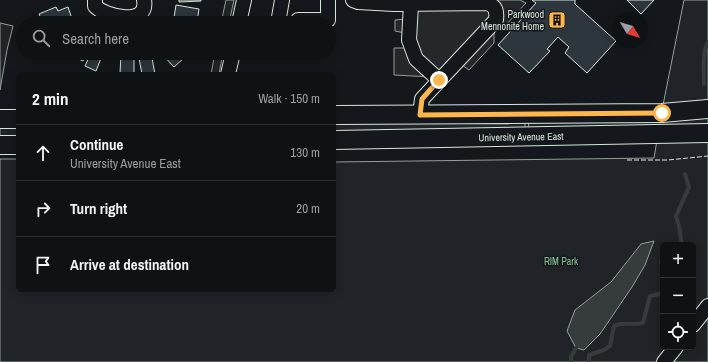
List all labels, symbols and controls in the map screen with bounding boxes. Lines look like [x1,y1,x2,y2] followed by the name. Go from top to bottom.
[481,8,544,33] place label: Parkwood Mennonite Home
[547,10,567,30] building icon: Parkwood Mennonite Home
[612,12,648,48] north arrow
[16,16,336,60] search box
[30,27,52,49] icon: search
[62,28,129,49] text: Search here
[430,71,448,89] route end
[32,87,68,110] text: 2 min
[258,90,320,107] text: Walk · 150 m
[653,104,671,122] route start
[478,130,564,144] street label: University Avenue East
[70,134,123,155] text: Continue
[32,142,54,164] icon: ahead
[290,144,320,161] text: 130 m
[70,155,181,172] text: University Avenue East
[32,198,54,220] icon: right
[70,198,127,219] text: Turn right
[296,200,320,217] text: 20 m
[660,242,696,350] map controls
[660,242,696,278] button: +
[32,254,54,276] icon: arrive
[70,254,189,275] text: Arrive at destination
[544,255,579,268] park label: RIM Park
[660,278,696,314] button: −
[660,314,696,350] button: locate

